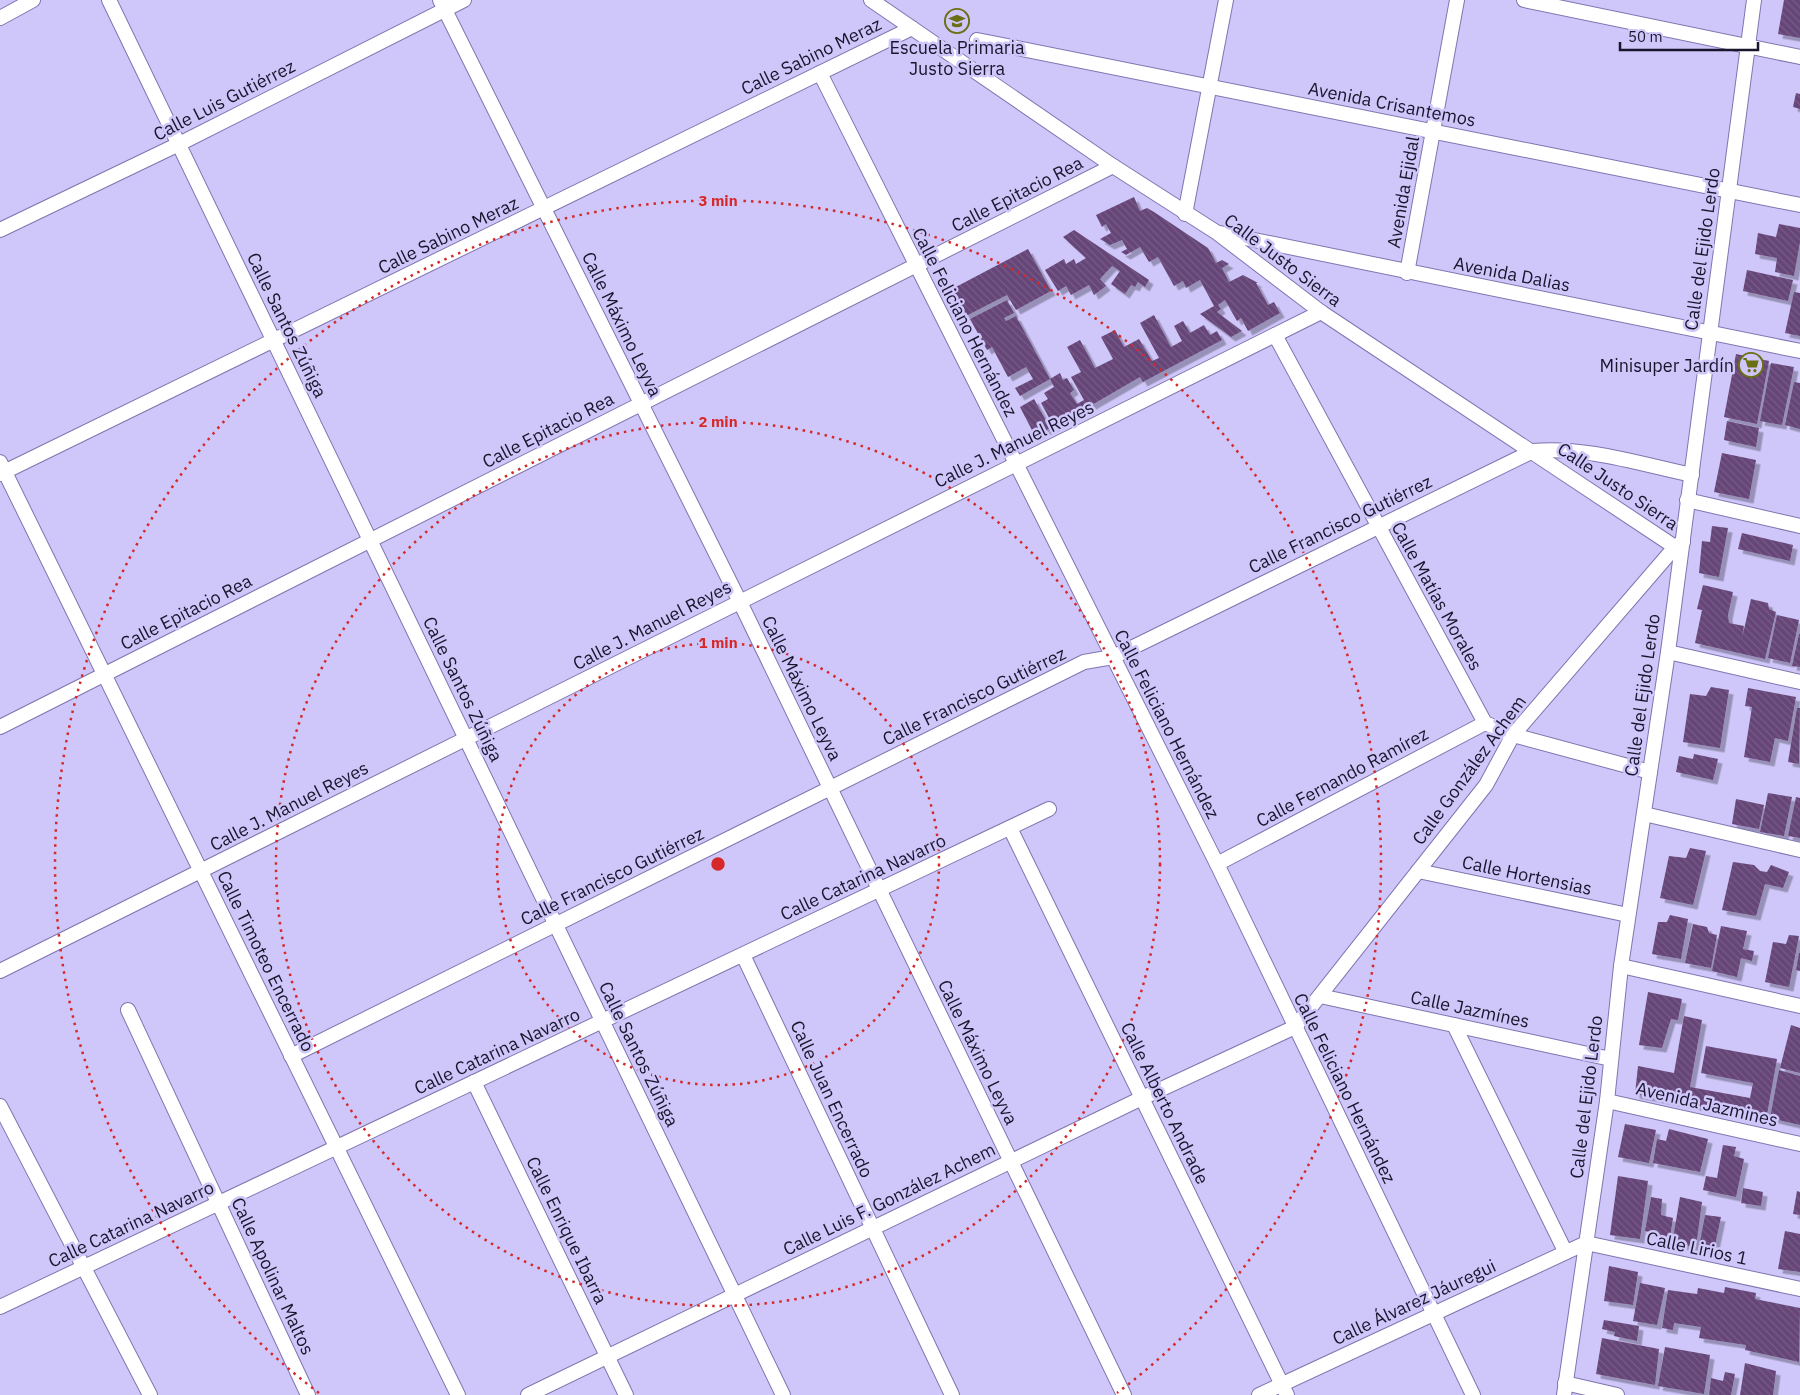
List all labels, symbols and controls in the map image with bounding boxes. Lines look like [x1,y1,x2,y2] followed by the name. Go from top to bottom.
[944,8,970,34] school or university icon: Escuela Primaria Justo Sierra
[737,12,885,100] street label: Calle Sabino Meraz
[1620,20,1758,52] scale bar
[1628,27,1663,46] text: 50 m
[889,36,1025,80] place label: Escuela Primaria Justo Sierra
[149,54,299,146] street label: Calle Luis Gutiérrez
[1306,76,1478,132] street label: Avenida Crisantemos
[1382,134,1424,250] street label: Avenida Ejidal
[947,151,1087,237] street label: Calle Epitacio Rea
[1679,166,1725,332] street label: Calle del Ejido Lerdo
[374,191,522,279] street label: Calle Sabino Meraz
[698,191,738,210] text: 3 min
[1220,208,1346,312] street label: Calle Justo Sierra
[907,224,1023,420] street label: Calle Feliciano Hernández
[577,248,667,401] street label: Calle Máximo Leyva
[242,249,332,402] street label: Calle Santos Zúñiga
[1452,251,1572,297] street label: Avenida Dalias
[1738,352,1764,378] supermarket icon: Minisuper Jardín
[1600,354,1734,377] place label: Minisuper Jardín
[478,387,618,473] street label: Calle Epitacio Rea
[930,395,1098,493] street label: Calle J. Manuel Reyes
[698,412,738,431] text: 2 min
[1553,437,1683,535] street label: Calle Justo Sierra
[1245,470,1435,578] street label: Calle Francisco Gutiérrez
[1387,518,1487,674] street label: Calle Matías Morales
[116,569,256,655] street label: Calle Epitacio Rea
[569,575,735,675] street label: Calle J. Manuel Reyes
[757,612,847,765] street label: Calle Máximo Leyva
[1619,612,1665,778] street label: Calle del Ejido Lerdo
[418,613,508,766] street label: Calle Santos Zúñiga
[1109,626,1225,822] street label: Calle Feliciano Hernández
[698,633,738,652] text: 1 min
[879,642,1069,750] street label: Calle Francisco Gutiérrez
[1407,691,1531,849] street label: Calle González Achem
[1252,722,1432,832] street label: Calle Fernando Ramírez
[206,756,372,856] street label: Calle J. Manuel Reyes
[517,822,707,930] street label: Calle Francisco Gutiérrez
[776,828,950,926] street label: Calle Catarina Navarro
[1460,850,1594,900] street label: Calle Hortensias
[709,855,727,873] centre of rings
[212,867,320,1055] street label: Calle Timoteo Encerrado
[933,976,1023,1129] street label: Calle Máximo Leyva
[594,978,684,1131] street label: Calle Santos Zúñiga
[1408,985,1532,1033] street label: Calle Jazmínes
[1289,989,1401,1187] street label: Calle Feliciano Hernández
[410,1002,584,1100] street label: Calle Catarina Navarro
[1565,1014,1607,1180] street label: Calle del Ejido Lerdo
[785,1017,879,1181] street label: Calle Juan Encerrado
[1116,1018,1214,1188] street label: Calle Alberto Andrade
[1634,1076,1780,1132] street label: Avenida Jazmines
[779,1137,999,1261] street label: Calle Luis F. González Achem
[521,1152,613,1308] street label: Calle Enrique Ibarra
[44,1175,218,1273] street label: Calle Catarina Navarro
[226,1194,320,1358] street label: Calle Apolinar Maltos
[1644,1226,1750,1270] street label: Calle Lirios 1
[1329,1254,1499,1350] street label: Calle Álvarez Jáuregui

